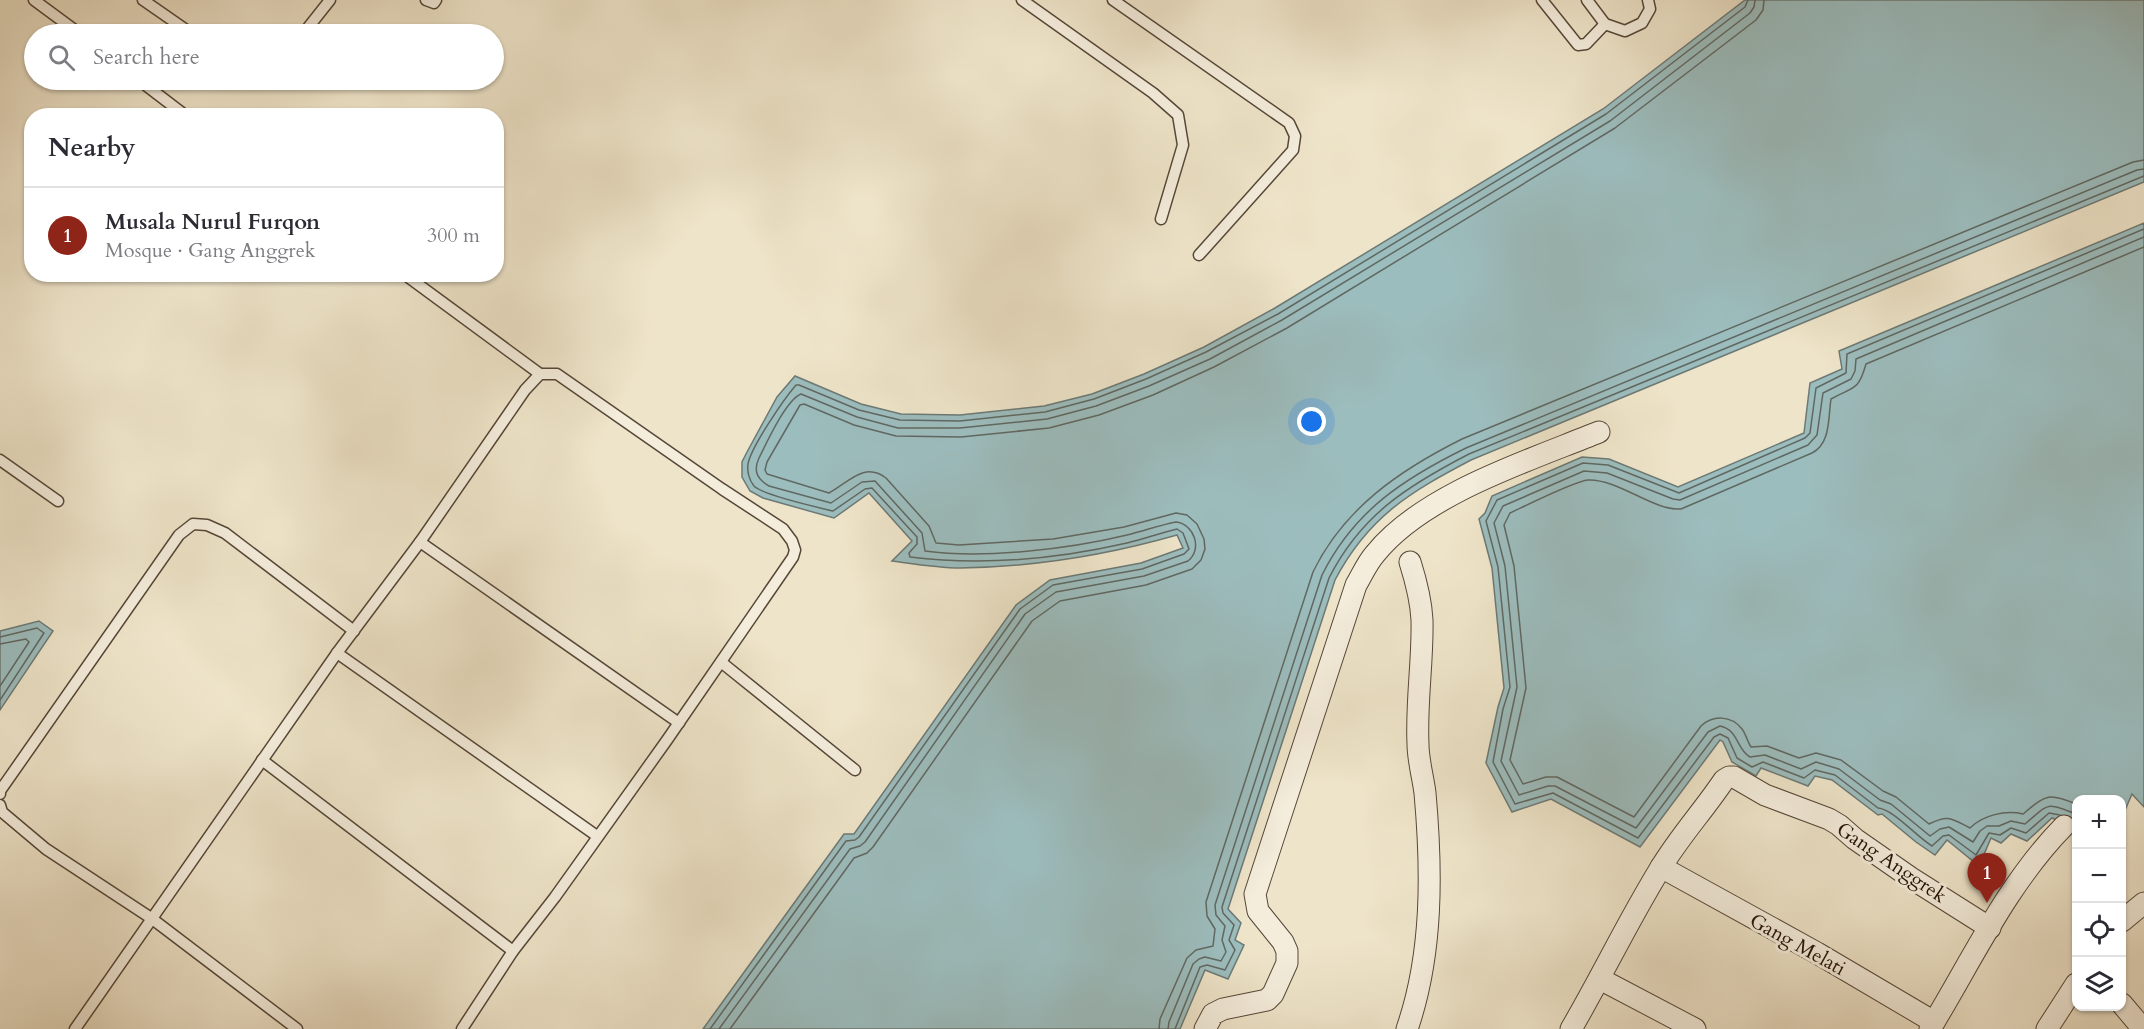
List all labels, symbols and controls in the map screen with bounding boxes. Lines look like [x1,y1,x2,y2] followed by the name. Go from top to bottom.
[24,24,504,90] search box
[45,41,78,74] icon: search
[93,42,200,72] text: Search here
[48,130,136,165] text: Nearby
[105,207,320,237] text: Musala Nurul Furqon
[62,222,73,249] text: 1
[427,222,480,249] text: 300 m
[105,237,315,264] text: Mosque · Gang Anggrek
[1297,407,1326,436] your location
[2072,795,2126,1011] map controls
[2072,795,2126,849] button: +
[1831,816,1952,909] street label: Gang Anggrek
[2072,849,2126,903] button: −
[1968,854,2006,903] pin: 1
[2072,903,2126,957] button: locate
[1745,907,1851,982] street label: Gang Melati
[2072,957,2126,1011] button: layers

